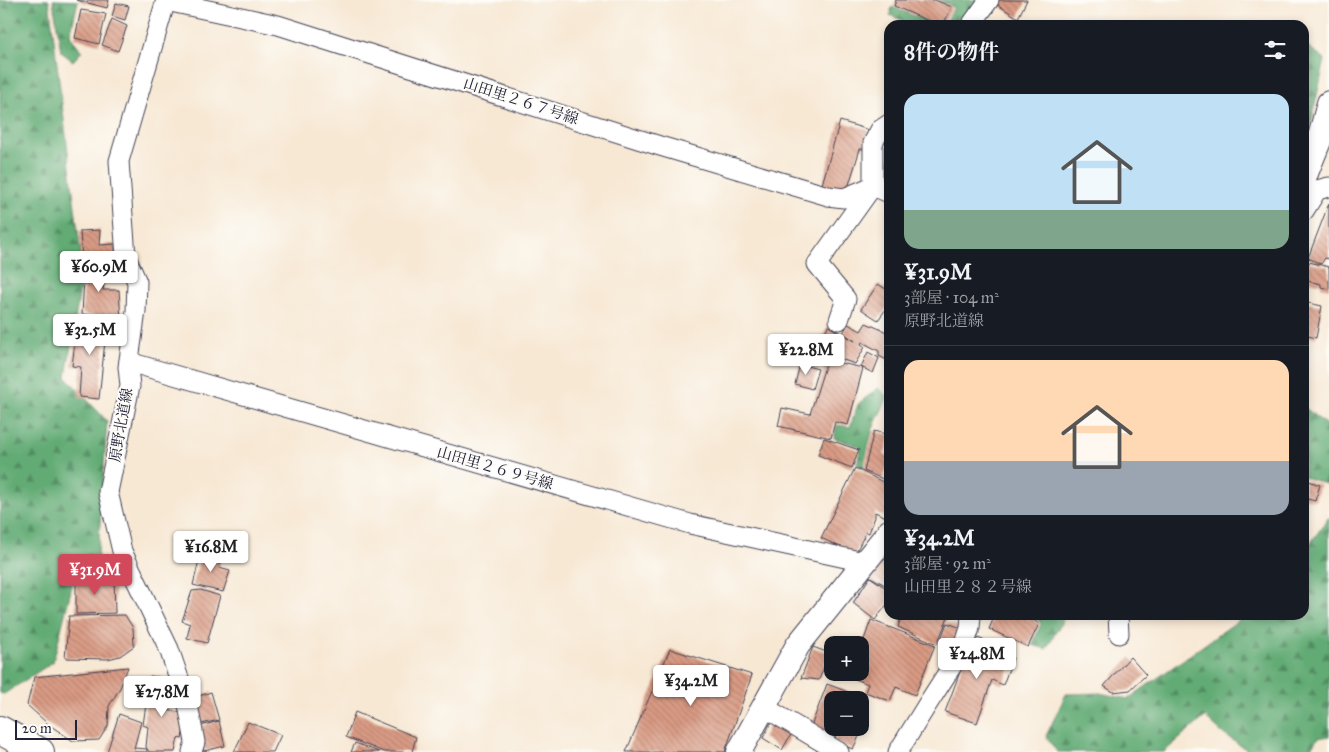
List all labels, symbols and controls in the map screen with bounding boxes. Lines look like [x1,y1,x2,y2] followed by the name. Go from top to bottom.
[1261,36,1289,64] icon: filters
[904,39,999,65] text: 8件の物件
[461,74,581,128] street label: 山田里２６７号線
[1052,127,1142,217] icon: home
[58,250,140,293] pin: ¥60.9M
[71,257,127,276] text: ¥60.9M
[904,259,972,285] text: ¥31.9M
[904,288,999,307] text: 3部屋 · 104 m²
[904,311,984,330] text: 原野北道線
[49,314,131,356] pin: ¥32.5M
[64,320,116,339] text: ¥32.5M
[765,334,847,376] pin: ¥22.8M
[779,340,833,359] text: ¥22.8M
[106,386,136,464] street label: 原野北道線
[1052,392,1142,482] icon: home
[435,443,555,493] street label: 山田里２６９号線
[904,525,975,551] text: ¥34.2M
[170,530,252,573] pin: ¥16.8M
[184,537,238,556] text: ¥16.8M
[54,554,136,596] pin: ¥31.9M
[904,554,991,573] text: 3部屋 · 92 m²
[69,560,121,579] text: ¥31.9M
[904,577,1032,596] text: 山田里２８２号線
[824,636,869,736] map controls
[824,636,869,681] button: +
[936,638,1018,680] pin: ¥24.8M
[949,644,1005,663] text: ¥24.8M
[650,664,732,707] pin: ¥34.2M
[664,671,718,690] text: ¥34.2M
[121,676,203,718] pin: ¥27.8M
[135,682,189,701] text: ¥27.8M
[824,691,869,736] button: −
[15,717,78,740] scale bar
[22,720,52,737] text: 20 m

